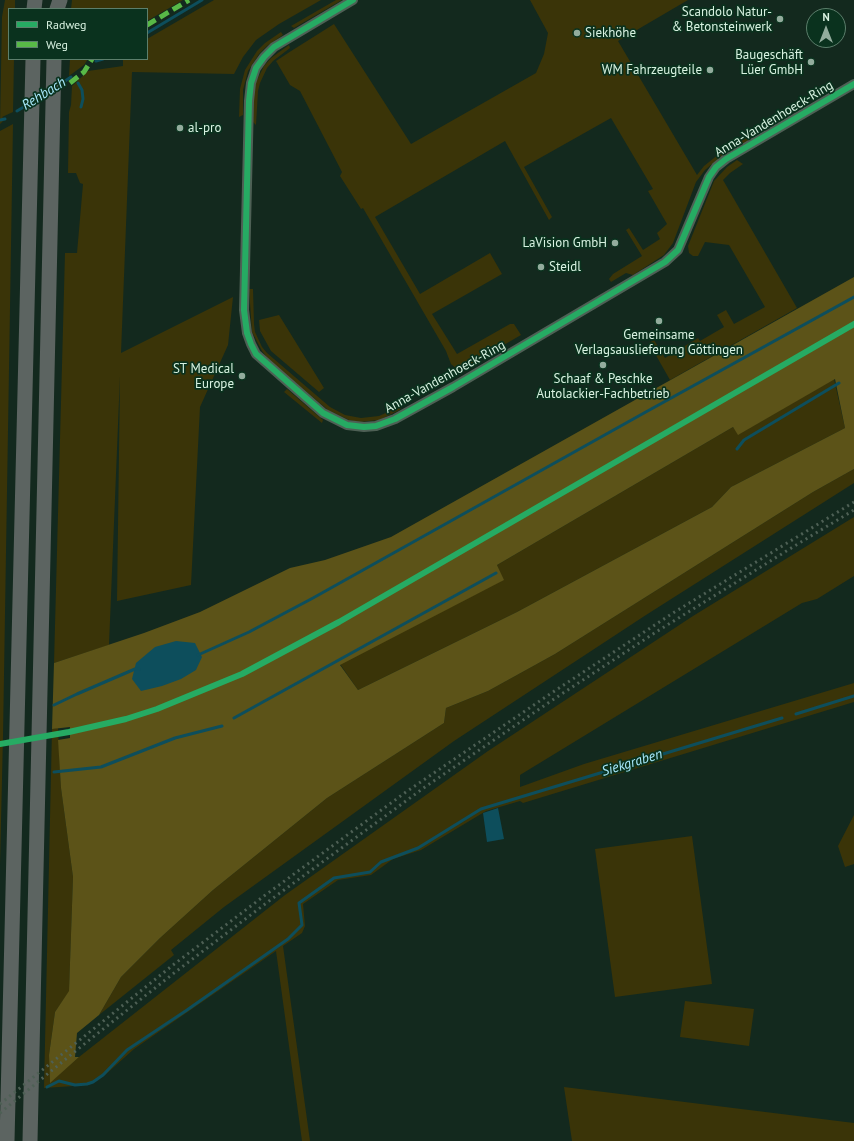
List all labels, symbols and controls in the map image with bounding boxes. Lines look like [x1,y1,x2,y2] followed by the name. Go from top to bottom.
[672,4,772,35] place label: Scandolo Natur- & Betonsteinwerk
[8,8,148,60] legend
[806,8,846,48] north arrow
[822,10,830,24] text: N
[775,14,785,24] marker: Scandolo Natur- & Betonsteinwerk
[46,17,87,32] text: Radweg
[585,25,636,41] place label: Siekhöhe
[572,28,582,38] marker: Siekhöhe
[46,37,68,52] text: Weg
[735,47,803,78] place label: Baugeschäft Lüer GmbH
[806,57,816,67] marker: Baugeschäft Lüer GmbH
[602,62,702,78] place label: WM Fahrzeugteile
[705,65,715,75] marker: WM Fahrzeugteile
[19,74,69,114] water label: Rehbach
[712,77,836,161] street label: Anna-Vandenhoeck-Ring
[188,120,221,136] place label: al-pro
[175,123,185,133] marker: al-pro
[522,235,607,251] place label: LaVision GmbH
[610,238,620,248] marker: LaVision GmbH
[549,259,581,275] place label: Steidl
[536,262,546,272] marker: Steidl
[654,316,664,326] marker: Gemeinsame Verlagsauslieferung Göttingen
[575,327,743,358] place label: Gemeinsame Verlagsauslieferung Göttingen
[382,337,508,417] street label: Anna-Vandenhoeck-Ring
[598,360,608,370] marker: Schaaf & Peschke Autolackier-Fachbetrieb
[173,361,234,392] place label: ST Medical Europe
[237,371,247,381] marker: ST Medical Europe
[536,371,670,402] place label: Schaaf & Peschke Autolackier-Fachbetrieb
[600,746,664,780] water label: Siekgraben

